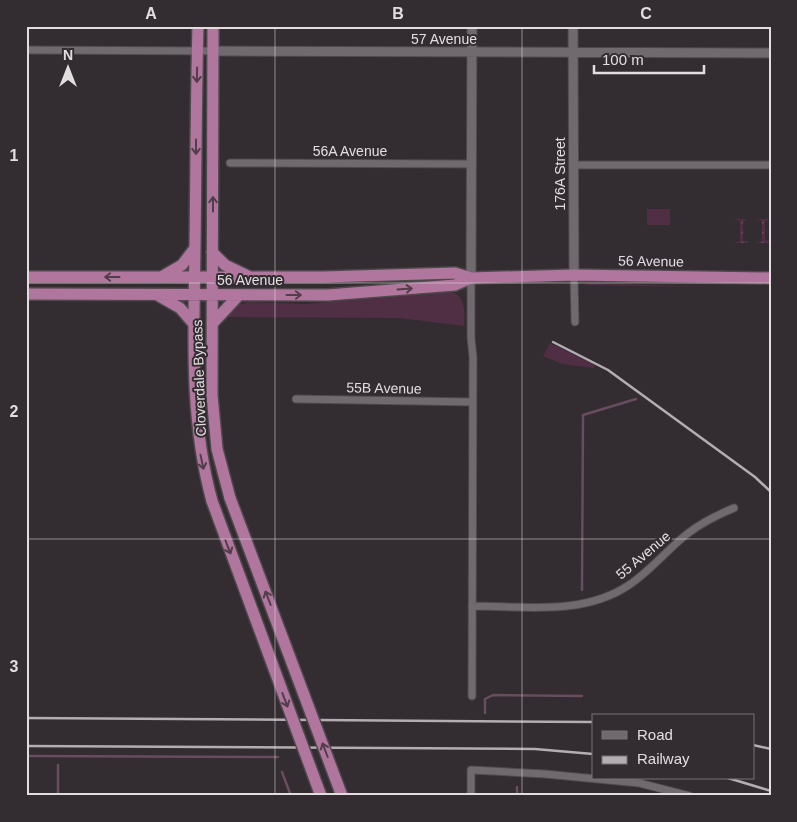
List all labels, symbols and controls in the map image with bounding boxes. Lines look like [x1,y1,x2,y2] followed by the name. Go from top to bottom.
[145,5,157,22] text: A
[392,5,404,22] text: B
[640,5,652,22] text: C
[411,31,477,47] street label: 57 Avenue
[42,42,92,92] north arrow
[594,42,704,74] scale bar
[63,47,73,63] text: N
[602,51,644,68] text: 100 m
[192,67,201,83] one-way arrow
[552,137,568,211] street label: 176A Street
[191,139,201,155] one-way arrow
[313,143,387,159] street label: 56A Avenue
[10,147,19,164] text: 1
[208,196,218,212] one-way arrow
[618,252,684,270] street label: 56 Avenue
[105,272,121,282] one-way arrow
[217,272,283,288] street label: 56 Avenue
[396,284,412,294] one-way arrow
[286,290,302,300] one-way arrow
[189,319,209,437] street label: Cloverdale Bypass
[346,379,422,397] street label: 55B Avenue
[10,403,19,420] text: 2
[198,454,208,470] one-way arrow
[613,528,674,582] street label: 55 Avenue
[224,539,233,555] one-way arrow
[263,591,272,606] one-way arrow
[10,658,19,675] text: 3
[281,691,290,707] one-way arrow
[592,714,754,780] legend
[637,726,673,743] text: Road
[320,743,329,758] one-way arrow
[637,750,690,767] text: Railway

